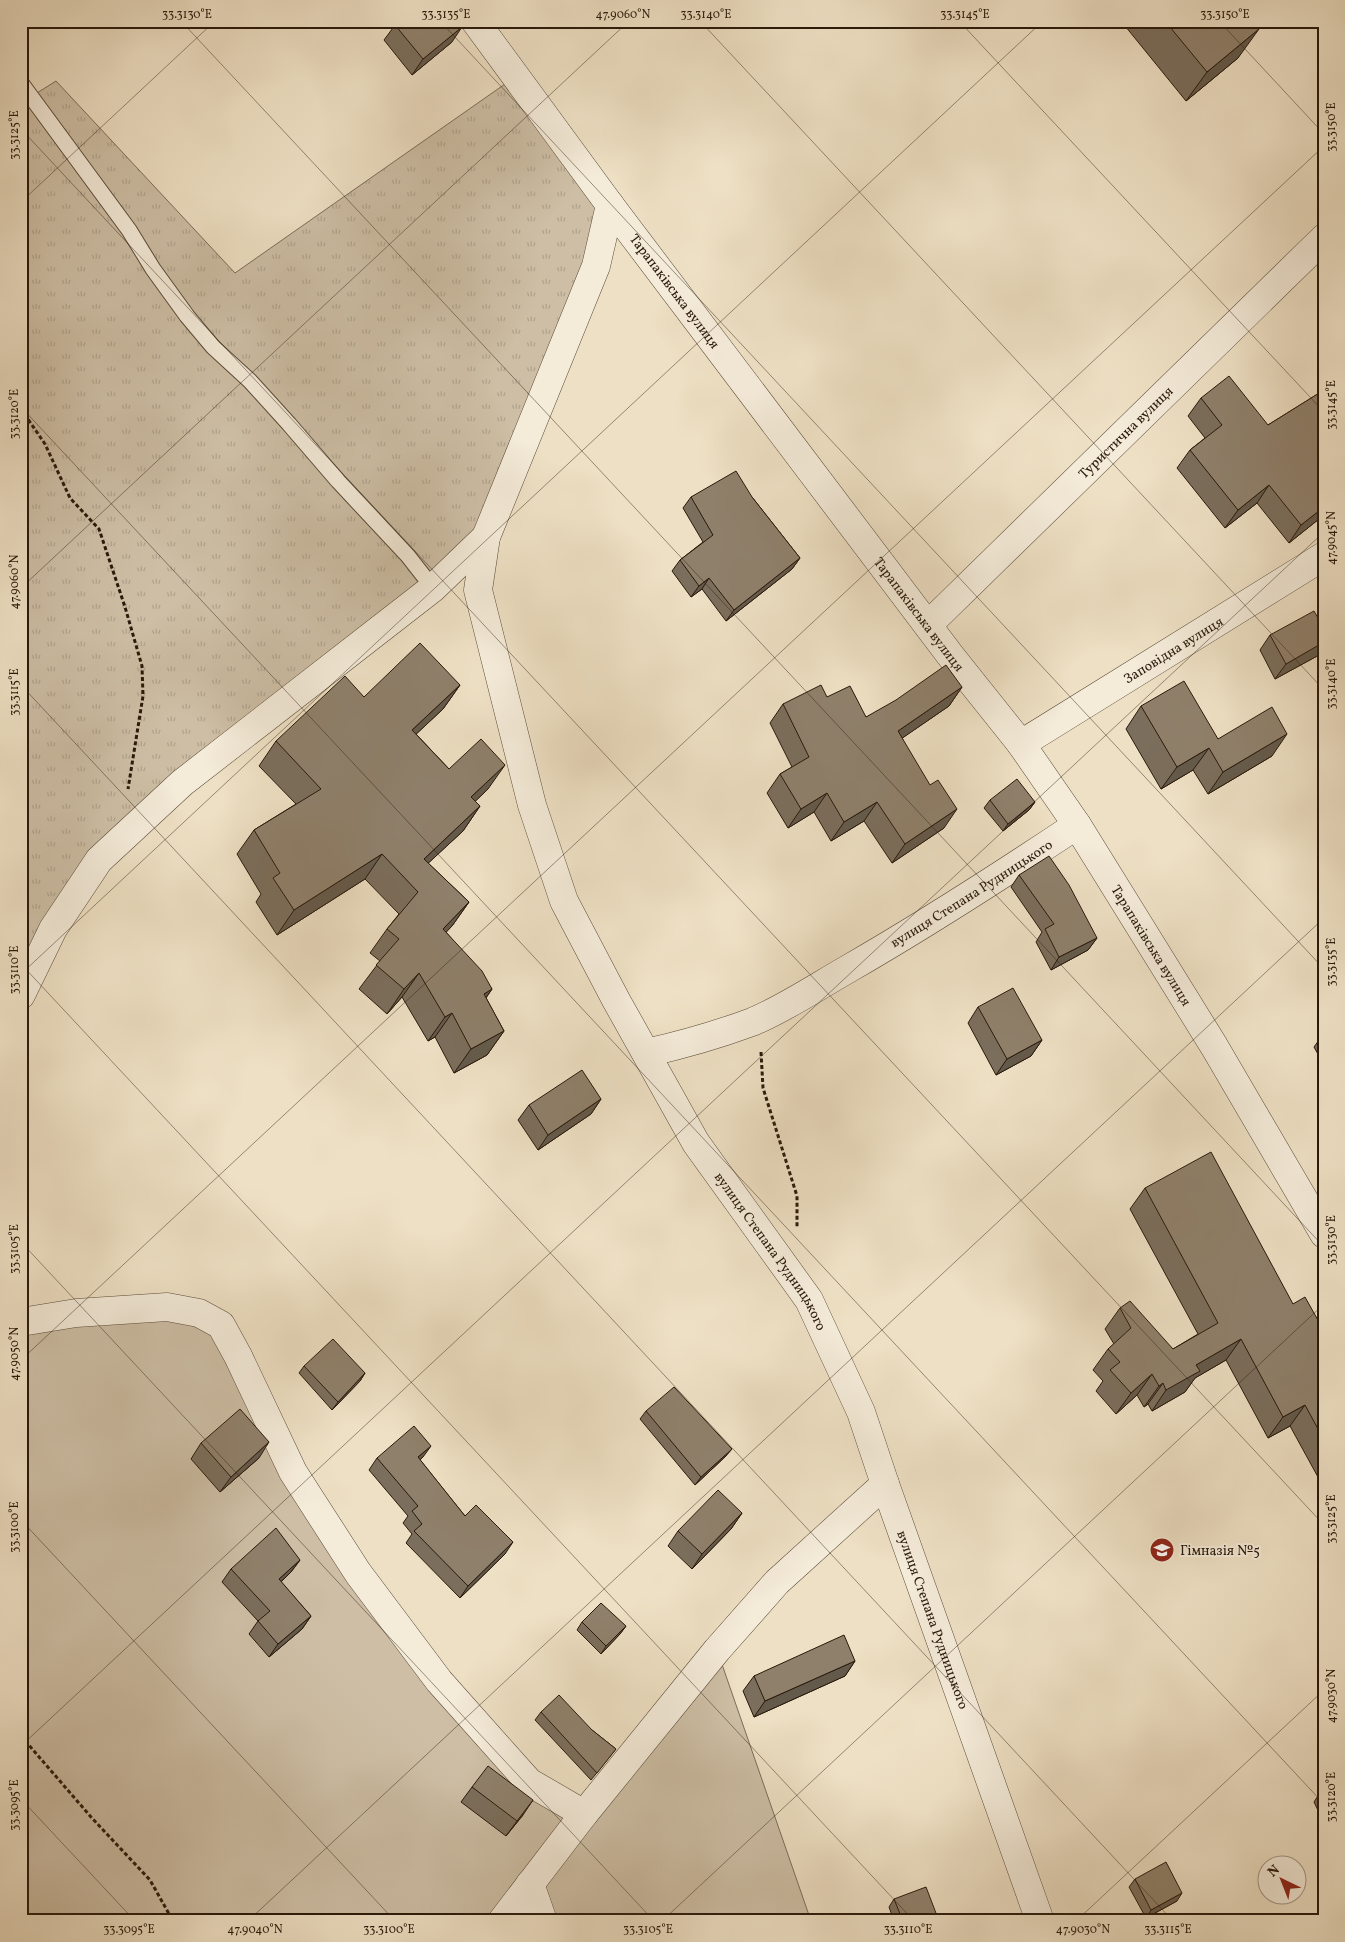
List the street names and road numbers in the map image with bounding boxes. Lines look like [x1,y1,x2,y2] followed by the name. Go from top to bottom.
[624,231,723,353] street label: Тарапаківська вулиця
[1075,383,1178,484] street label: Туристична вулиця
[868,554,968,676] street label: Тарапаківська вулиця
[1120,613,1227,689] street label: Заповідна вулиця
[887,836,1057,953] street label: вулиця Степана Рудницького
[1106,882,1195,1010] street label: Тарапаківська вулиця
[709,1169,830,1334] street label: вулиця Степана Рудницького
[891,1528,972,1712] street label: вулиця Степана Рудницького

